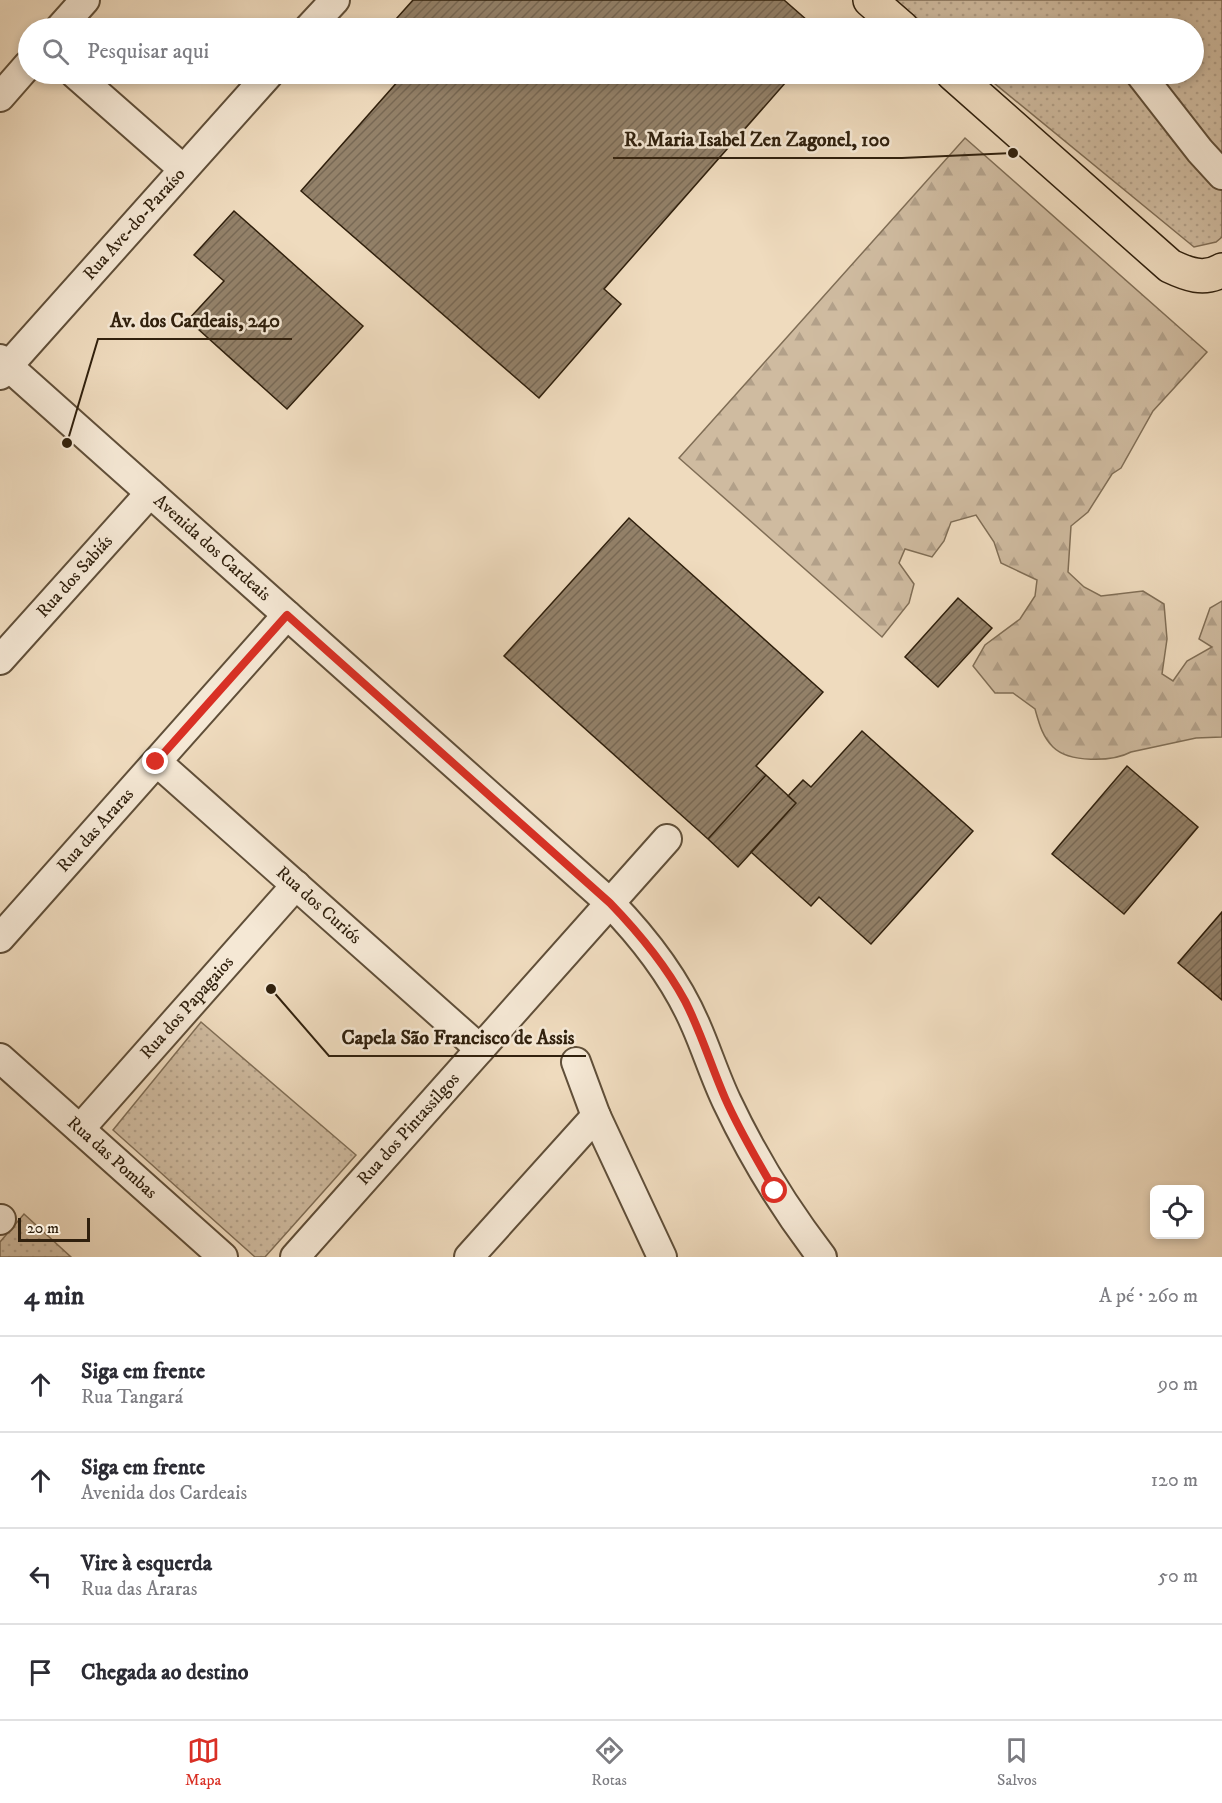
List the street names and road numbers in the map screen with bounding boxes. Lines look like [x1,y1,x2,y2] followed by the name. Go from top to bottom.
[79,164,191,285] street label: Rua Ave-do-Paraíso
[149,490,275,606] street label: Avenida dos Cardeais
[32,531,118,623] street label: Rua dos Sabiás
[53,784,139,877] street label: Rua das Araras
[271,862,366,949] street label: Rua dos Curiós
[136,952,239,1064] street label: Rua dos Papagaios
[353,1068,465,1190] street label: Rua dos Pintassilgos
[62,1112,161,1204] street label: Rua das Pombas

